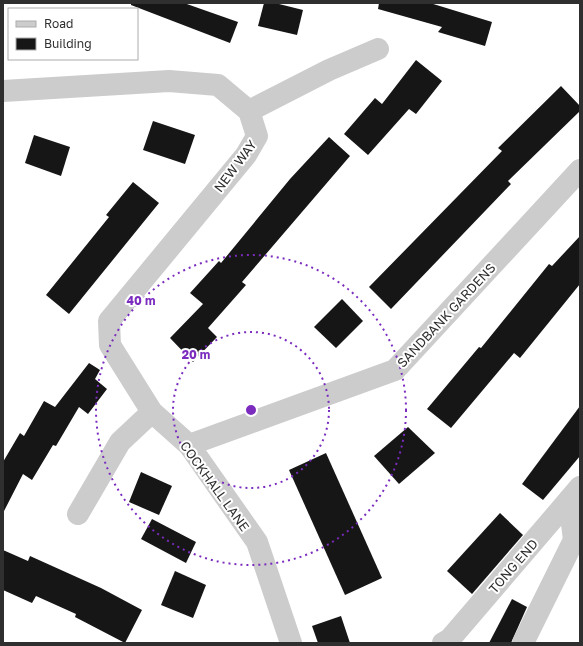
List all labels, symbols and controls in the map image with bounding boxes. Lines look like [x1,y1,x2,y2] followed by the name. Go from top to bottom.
[8,8,138,60] legend
[44,16,73,31] text: Road
[44,36,92,51] text: Building
[210,136,260,195] street label: NEW WAY
[393,260,499,370] street label: SANDBANK GARDENS
[127,293,155,308] text: 40 m
[182,347,210,362] text: 20 m
[244,403,258,417] centre of rings
[177,438,253,534] street label: COCKHALL LANE
[485,536,541,596] street label: TONG END

